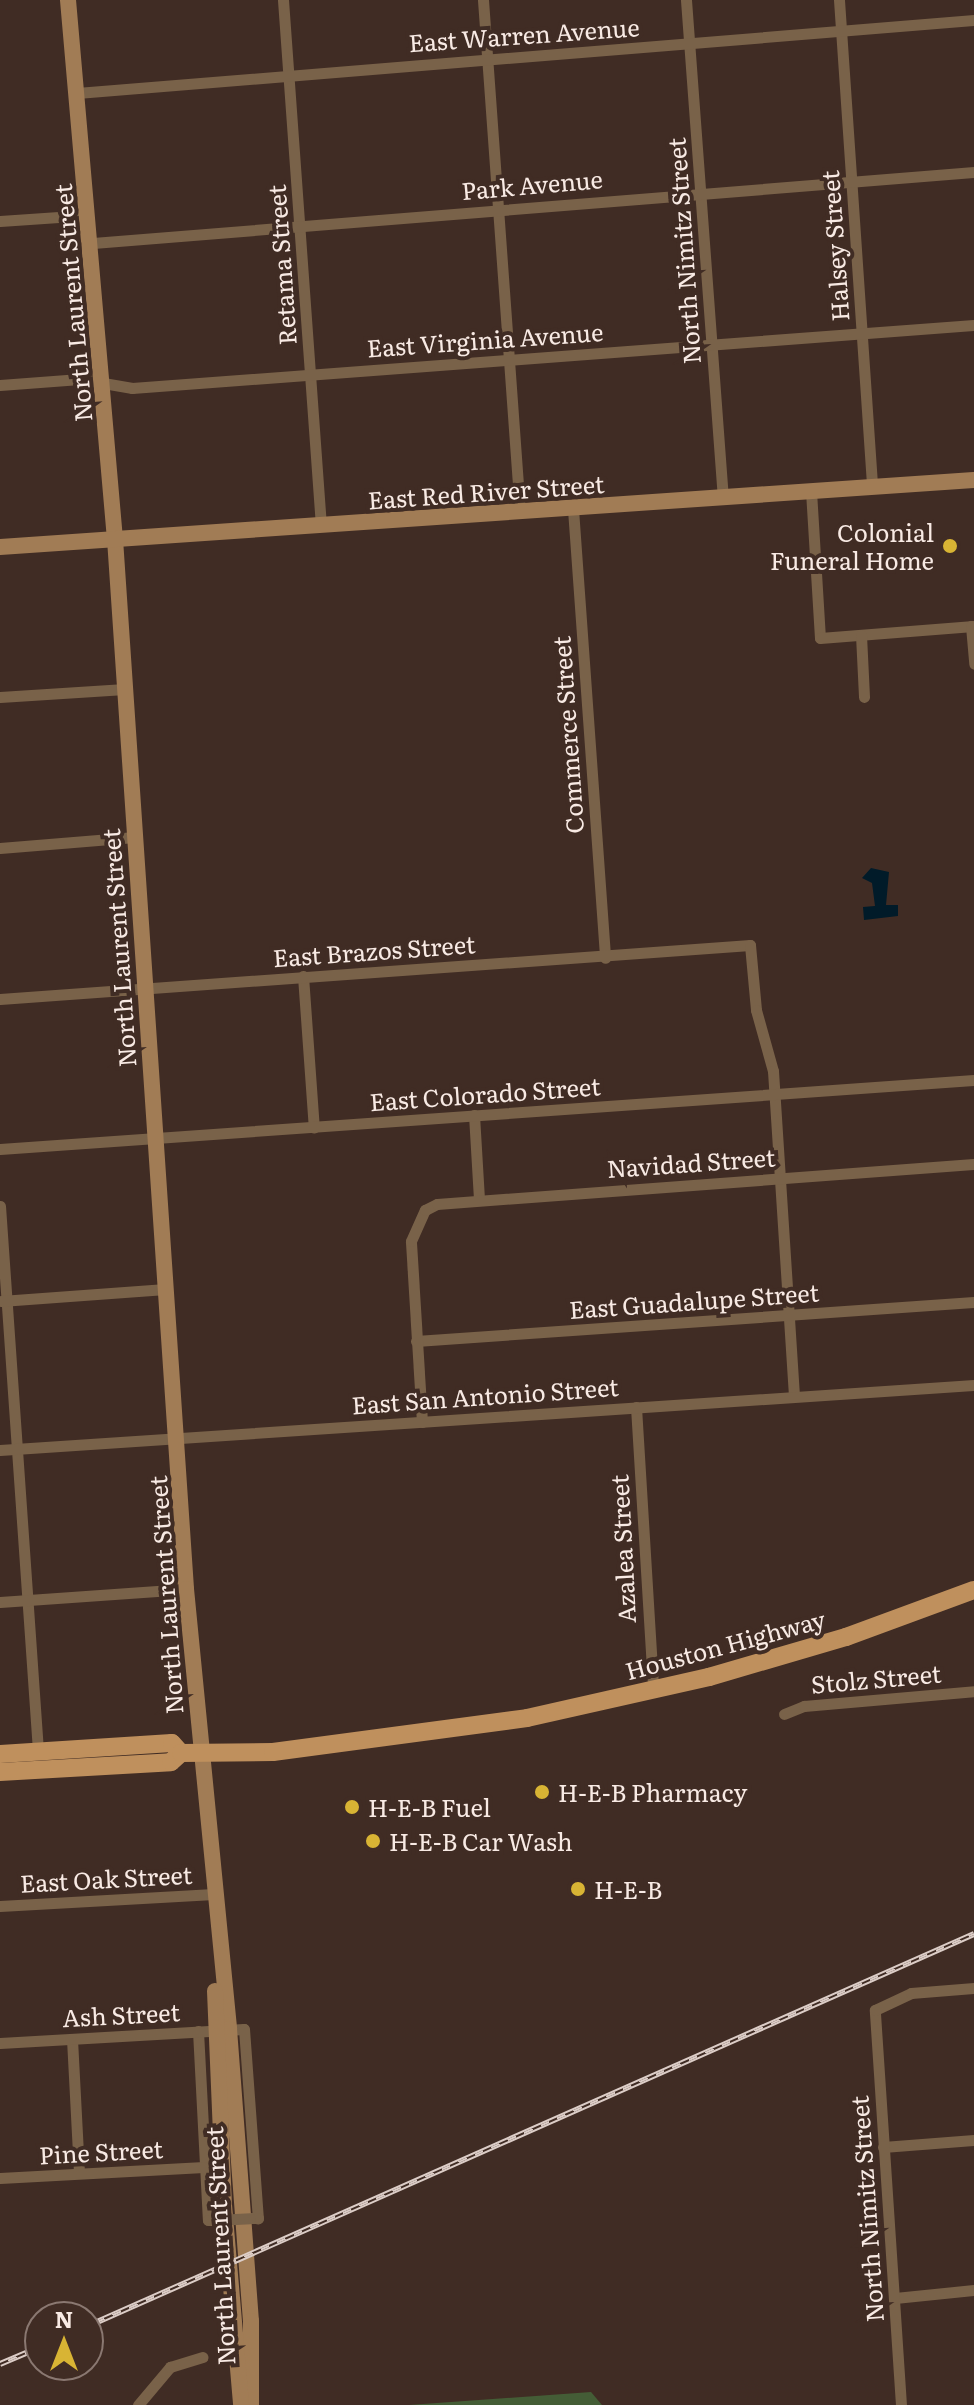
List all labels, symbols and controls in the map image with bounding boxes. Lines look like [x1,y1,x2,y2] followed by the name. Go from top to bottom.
[408,12,640,56] street label: East Warren Avenue
[661,137,705,365] street label: North Nimitz Street
[460,163,604,205] street label: Park Avenue
[814,170,854,322] street label: Halsey Street
[47,183,97,423] street label: North Laurent Street
[261,184,301,346] street label: Retama Street
[366,316,604,362] street label: East Virginia Avenue
[367,468,605,514] street label: East Red River Street
[770,518,934,574] place label: Colonial Funeral Home
[941,537,959,555] marker: Colonial Funeral Home
[546,635,588,835] street label: Commerce Street
[95,828,141,1068] street label: North Laurent Street
[272,929,476,971] street label: East Brazos Street
[369,1071,601,1115] street label: East Colorado Street
[606,1142,776,1182] street label: Navidad Street
[568,1277,820,1323] street label: East Guadalupe Street
[350,1371,620,1419] street label: East San Antonio Street
[604,1474,640,1624] street label: Azalea Street
[142,1475,188,1715] street label: North Laurent Street
[622,1603,828,1685] street label: Houston Highway
[810,1658,942,1698] street label: Stolz Street
[558,1778,747,1806] place label: H-E-B Pharmacy
[533,1783,551,1801] marker: H-E-B Pharmacy
[368,1793,491,1821] place label: H-E-B Fuel
[343,1798,361,1816] marker: H-E-B Fuel
[389,1827,573,1855] place label: H-E-B Car Wash
[364,1832,382,1850] marker: H-E-B Car Wash
[19,1859,193,1897] street label: East Oak Street
[594,1875,662,1903] place label: H-E-B
[569,1880,587,1898] marker: H-E-B
[61,1997,181,2031] street label: Ash Street
[844,2095,888,2323] street label: North Nimitz Street
[198,2126,240,2366] street label: North Laurent Street
[38,2133,164,2169] street label: Pine Street
[24,2301,104,2381] north arrow
[55,2302,73,2335] text: N

